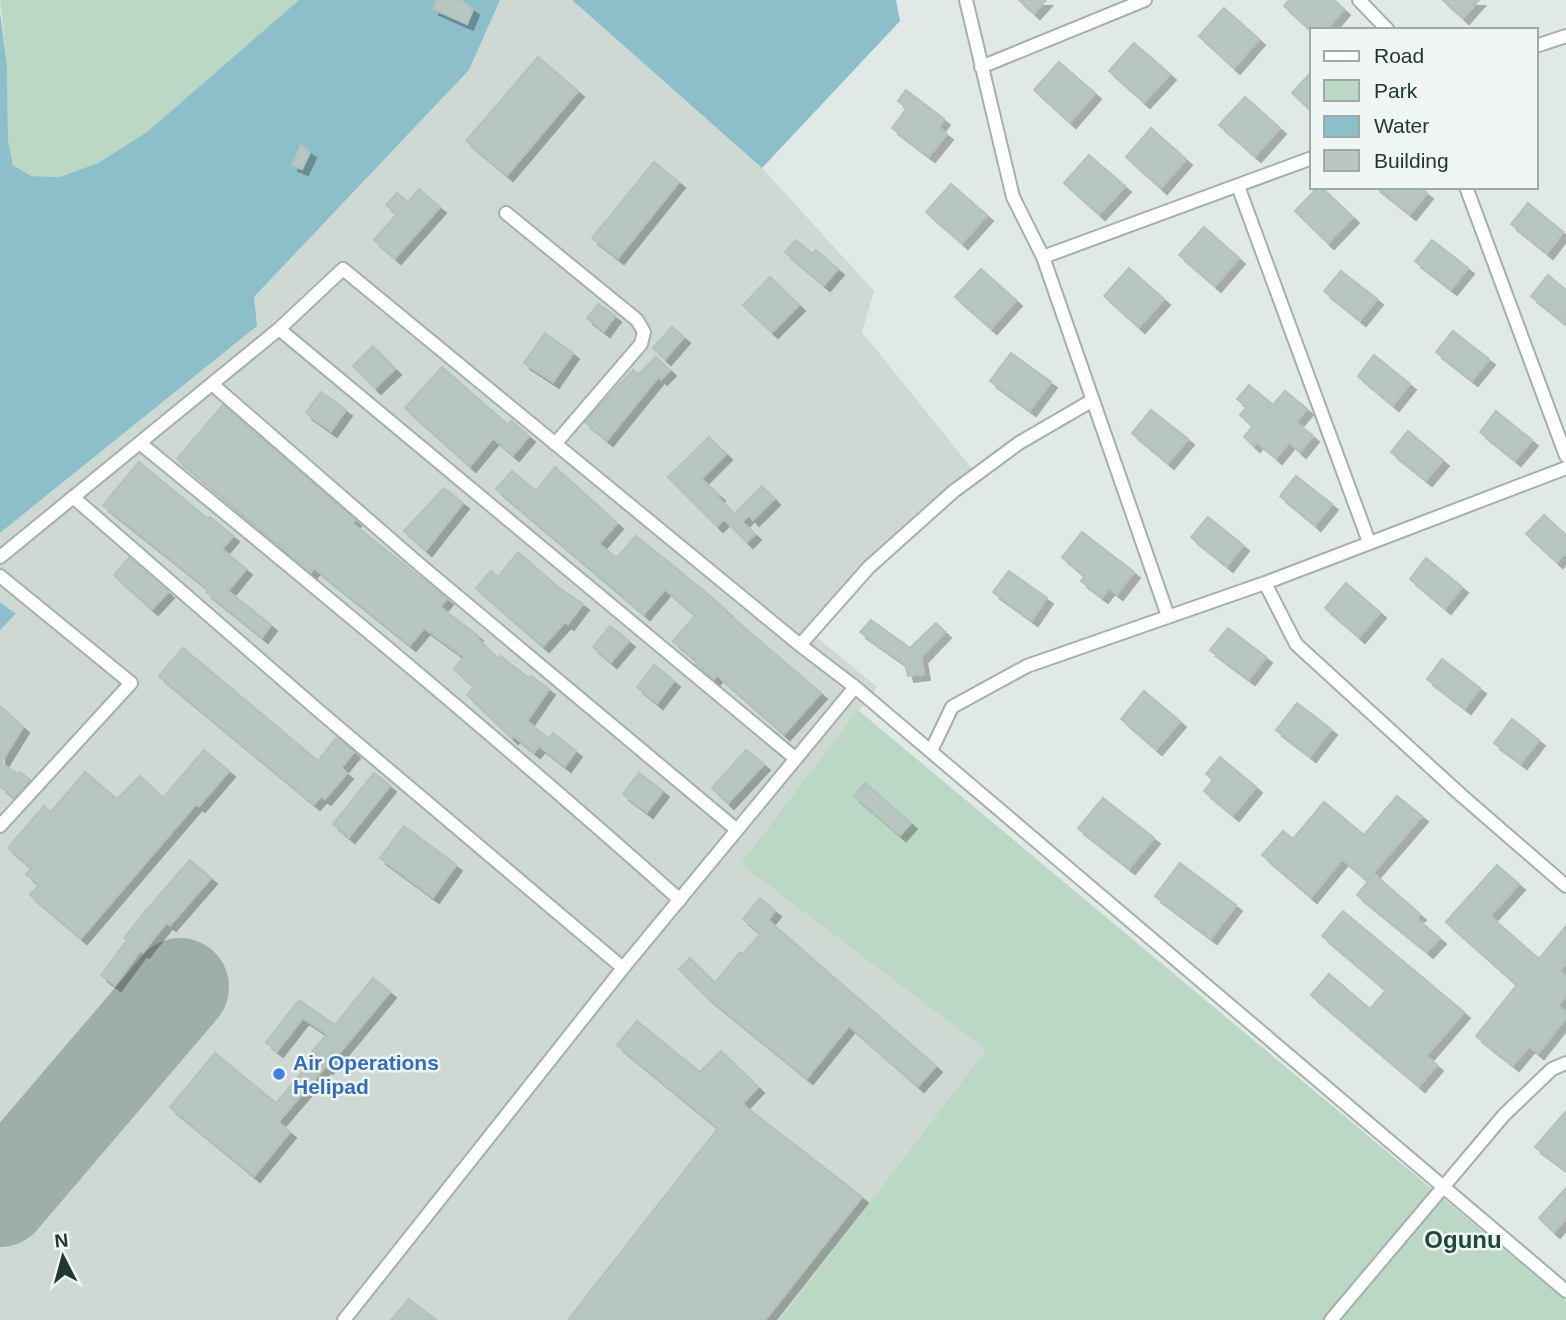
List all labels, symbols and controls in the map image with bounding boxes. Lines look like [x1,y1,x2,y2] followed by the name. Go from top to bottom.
[1310,28,1538,189] legend
[1374,44,1424,67] text: Road
[1374,79,1418,102] text: Park
[1374,114,1429,137] text: Water
[1374,149,1449,172] text: Building
[293,1051,439,1098] place label: Air Operations Helipad
[271,1066,287,1082] marker: Air Operations Helipad
[28,1222,98,1292] north arrow
[1424,1226,1502,1253] district label: Ogunu
[53,1229,69,1252] text: N

